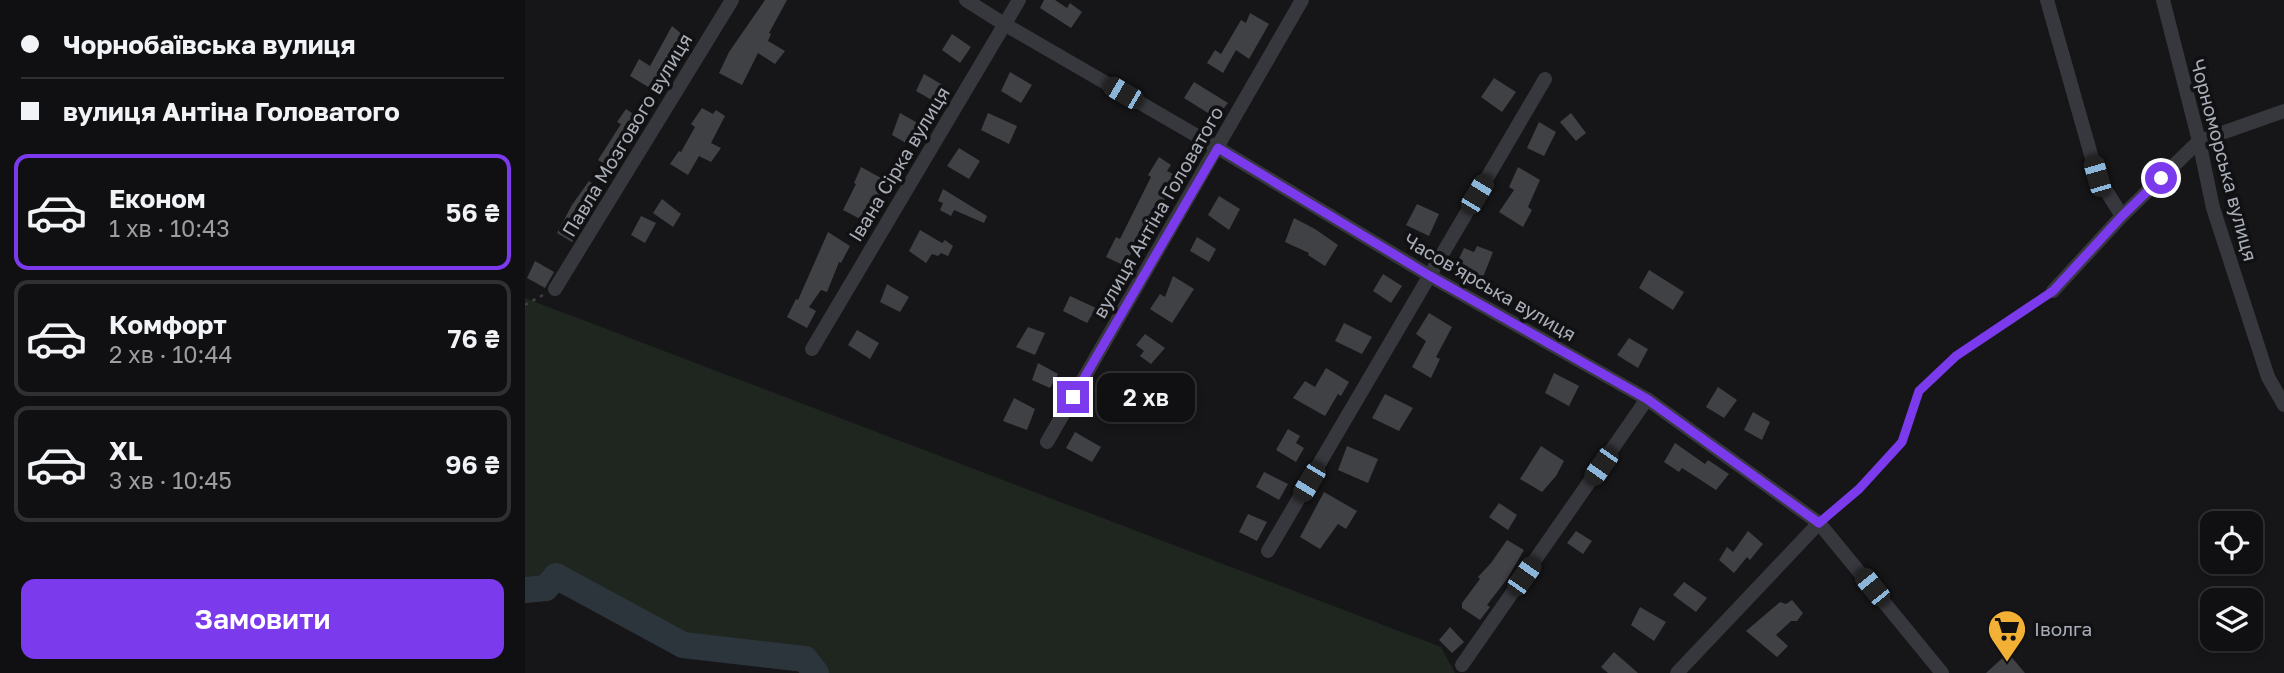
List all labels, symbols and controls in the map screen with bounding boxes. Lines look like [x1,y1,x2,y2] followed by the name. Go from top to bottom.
[63,29,355,60] text: Чорнобаївська вулиця
[557,29,696,241] street label: Павла Мозгового вулиця
[2186,56,2263,263] street label: Чорноморська вулиця
[1100,73,1147,113] car
[843,82,954,245] street label: Івана Сірка вулиця
[63,96,400,127] text: вулиця Антіна Головатого
[1087,102,1228,322] street label: вулиця Антіна Головатого
[2082,153,2113,199] car
[2145,162,2177,194] route start
[1458,171,1497,217] car
[25,181,88,244] icon: car
[109,183,206,214] text: Економ
[446,197,500,228] text: 56 ₴
[109,214,230,242] text: 1 хв · 10:43
[1400,228,1580,345] street label: Часов'ярська вулиця
[25,307,88,370] icon: car
[109,309,227,340] text: Комфорт
[447,323,500,354] text: 76 ₴
[109,340,233,368] text: 2 хв · 10:44
[1097,372,1195,422] callout: 2 хв
[1057,381,1089,413] route end
[1123,383,1169,411] text: 2 хв
[25,433,88,496] icon: car
[109,435,143,466] text: XL
[1581,443,1622,489] car
[445,449,500,480] text: 96 ₴
[1290,459,1329,505] car
[109,466,232,494] text: 3 хв · 10:45
[2200,511,2263,651] map controls
[2200,511,2263,574] button: locate
[1504,553,1545,599] car
[1851,564,1894,610] car
[21,579,504,659] button: Замовити
[2200,588,2263,651] button: layers
[1986,608,2028,663] supermarket icon: Іволга
[2034,617,2092,640] place label: Іволга

